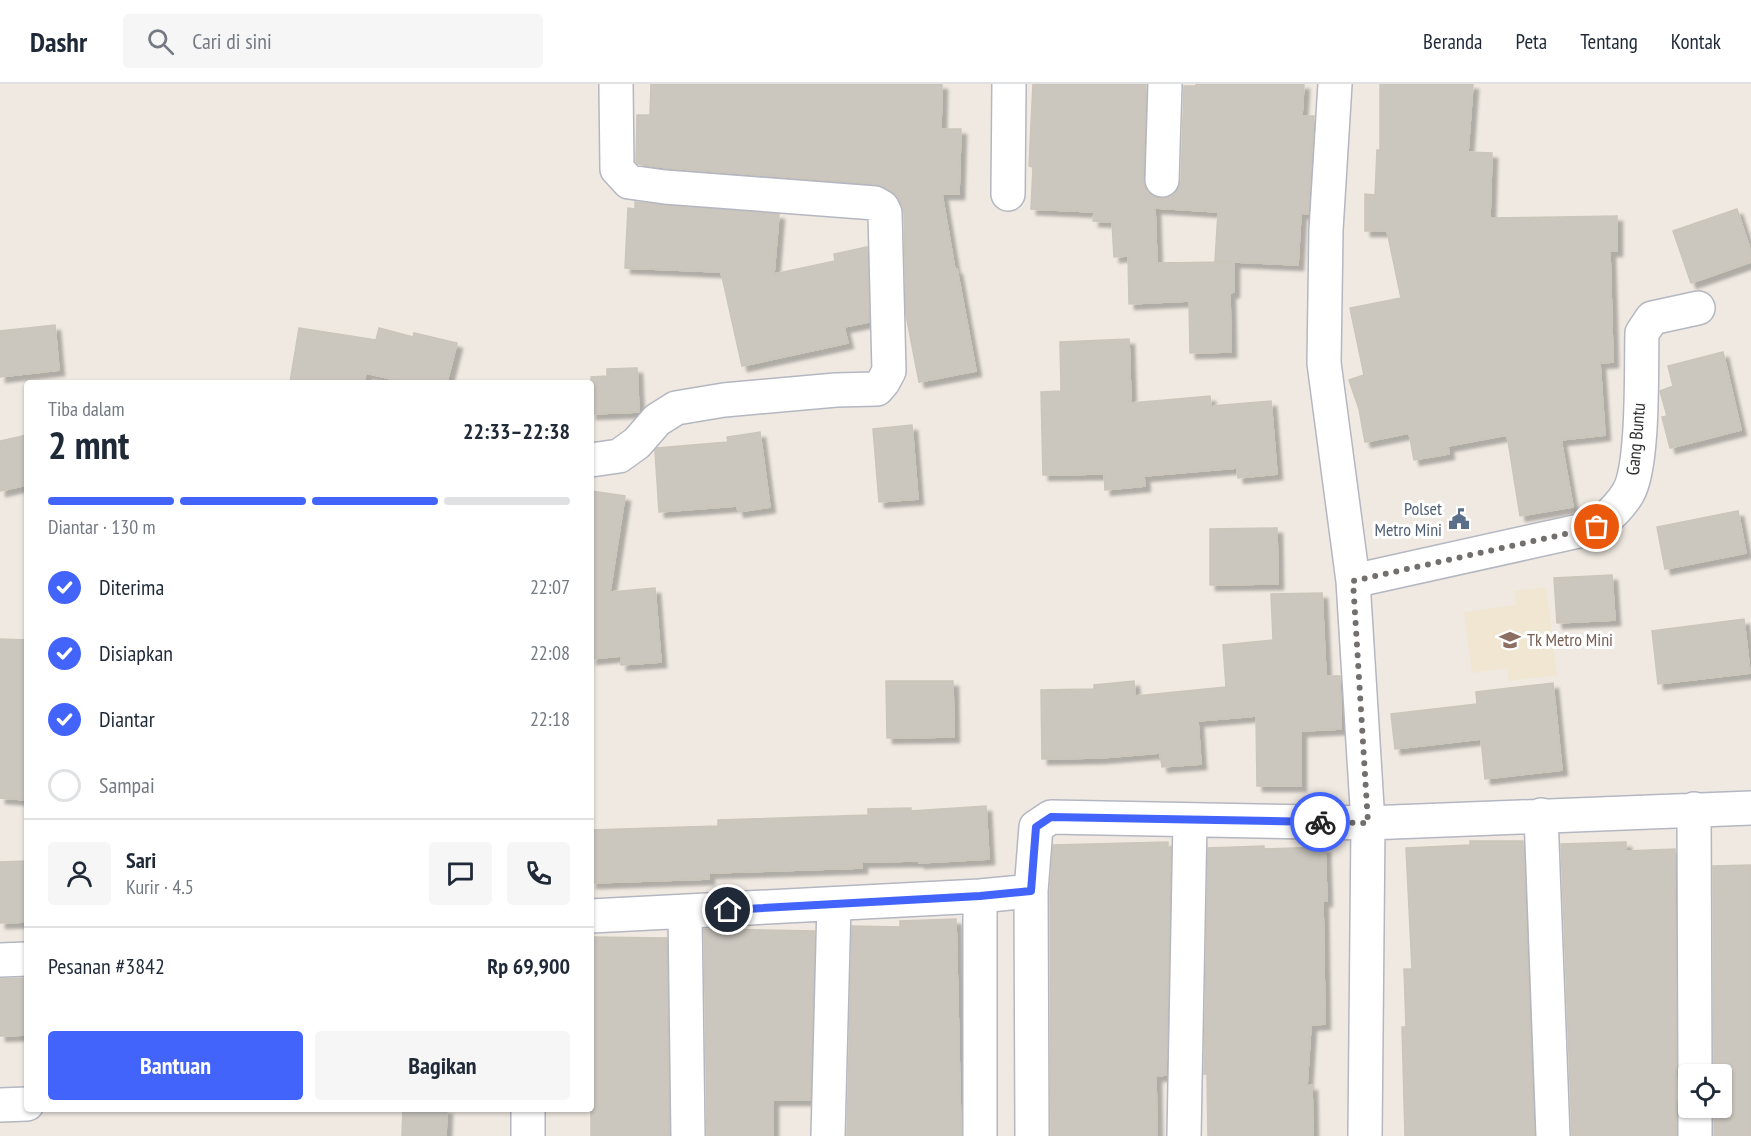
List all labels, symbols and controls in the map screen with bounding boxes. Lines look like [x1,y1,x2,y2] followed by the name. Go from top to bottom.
[123,14,543,68] search box
[30,23,87,60] text: Dashr
[144,25,177,58] icon: search
[192,27,272,55] text: Cari di sini
[1423,28,1483,55] text: Beranda
[1516,28,1547,55] text: Peta
[1580,28,1638,55] text: Tentang
[1671,28,1721,55] text: Kontak
[48,396,125,422] text: Tiba dalam
[1621,402,1650,476] street label: Gang Buntu
[463,417,570,445] text: 22:33–22:38
[48,419,129,470] text: 2 mnt
[1374,497,1442,541] place label: Polset Metro Mini
[1571,501,1622,552] pin
[1447,507,1471,531] public building icon: Polset Metro Mini
[1580,510,1613,543] icon: bag
[48,514,156,540] text: Diantar · 130 m
[48,571,81,604] icon: check
[99,573,164,601] text: Diterima
[530,574,570,600] text: 22:07
[1498,628,1522,652] school or university icon: Tk Metro Mini
[1527,628,1613,651] place label: Tk Metro Mini
[48,637,81,670] icon: check
[99,639,173,667] text: Disiapkan
[530,640,570,666] text: 22:08
[48,703,81,736] icon: check
[99,705,155,733] text: Diantar
[530,706,570,732] text: 22:18
[99,771,155,799] text: Sampai
[1290,792,1350,852] courier
[1304,806,1337,839] icon: bike
[48,842,111,905] button: person
[429,842,492,905] button: chat
[507,842,570,905] button: phone
[126,846,156,874] text: Sari
[126,874,194,900] text: Kurir · 4.5
[702,884,753,935] pin
[711,893,744,926] icon: home
[48,952,165,980] text: Pesanan #3842
[487,952,570,980] text: Rp 69,900
[48,1031,303,1100] button: Bantuan
[315,1031,570,1100] button: Bagikan
[1678,1064,1732,1118] map controls
[1678,1064,1732,1118] button: locate

